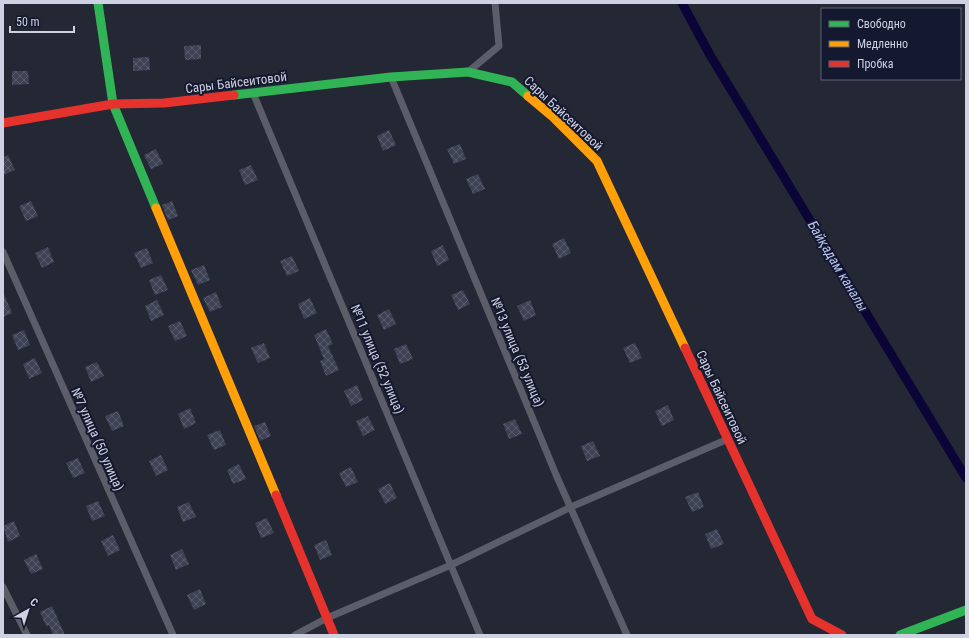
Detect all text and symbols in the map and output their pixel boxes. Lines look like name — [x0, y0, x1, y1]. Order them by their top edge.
scale bar — [10, 8, 74, 34]
legend — [821, 8, 961, 80]
text: 50 m — [16, 15, 40, 29]
text: Свободно — [857, 17, 906, 31]
text: Медленно — [857, 37, 908, 51]
text: Пробка — [857, 57, 894, 71]
street label: Сары Байсеитовой — [185, 69, 288, 96]
street label: Сары Байсеитовой — [521, 73, 606, 154]
water label: Байқадам каналы — [805, 218, 871, 314]
street label: №13 улица (53 улица) — [488, 295, 547, 409]
street label: №11 улица (52 улица) — [348, 302, 407, 416]
street label: Сары Байсеитовой — [693, 348, 750, 447]
street label: №7 улица (50 улица) — [68, 386, 127, 493]
north arrow — [8, 590, 48, 630]
text: С — [27, 596, 41, 610]

